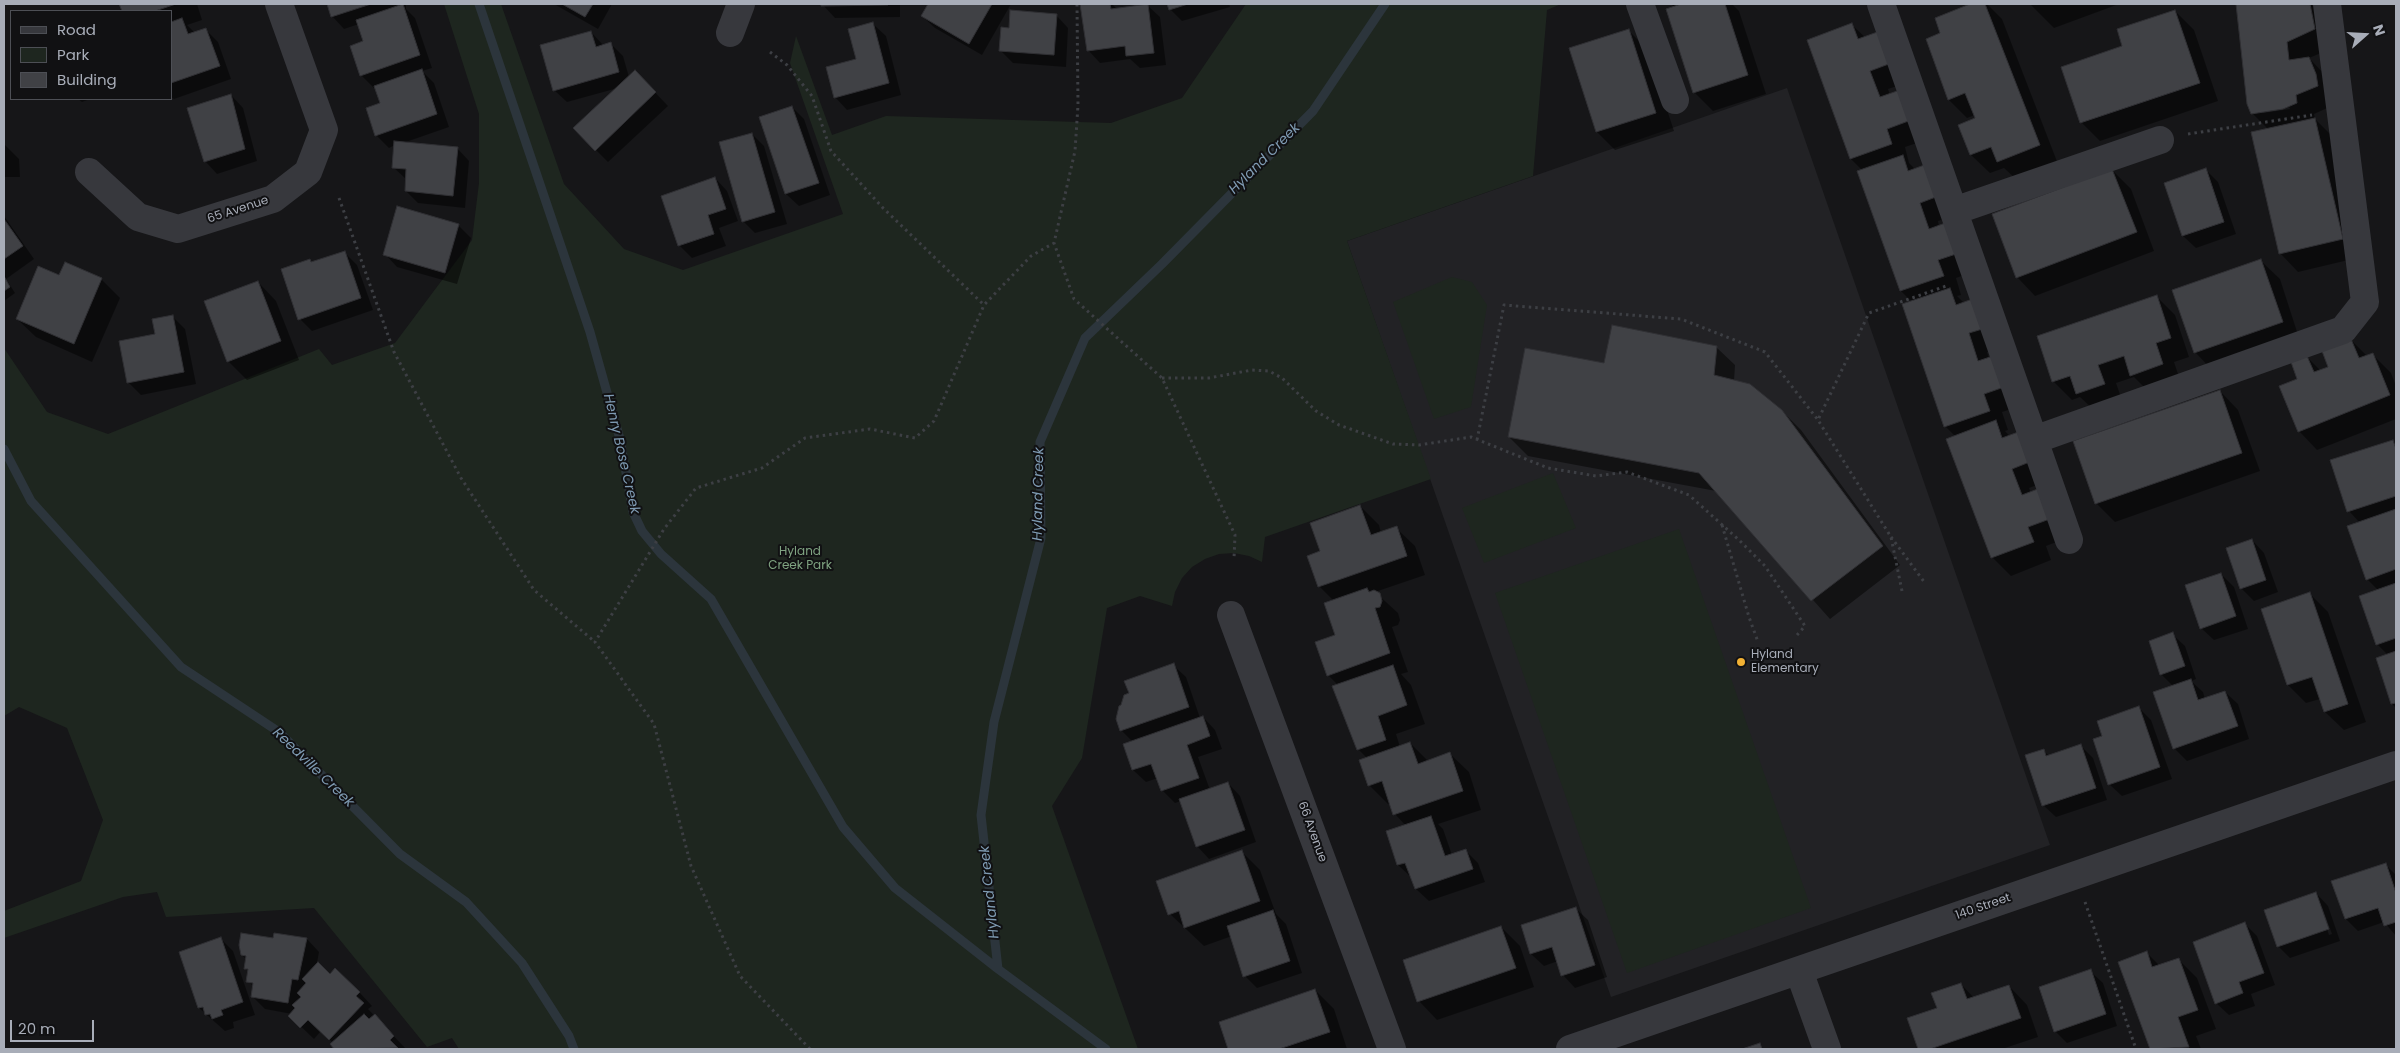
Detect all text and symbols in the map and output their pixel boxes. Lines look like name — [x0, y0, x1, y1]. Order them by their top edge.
legend — [10, 10, 172, 100]
north arrow — [2340, 10, 2390, 60]
text: Road — [57, 19, 96, 40]
text: N — [2368, 22, 2390, 38]
text: Park — [57, 44, 89, 65]
text: Building — [57, 69, 117, 90]
water label: Hyland Creek — [1226, 120, 1304, 198]
street label: 65 Avenue — [206, 193, 270, 227]
water label: Henry Bose Creek — [599, 392, 643, 516]
water label: Hyland Creek — [1030, 447, 1048, 541]
park label: Hyland Creek Park — [768, 545, 832, 573]
place label: Hyland Elementary — [1751, 648, 1819, 676]
marker: Hyland Elementary — [1735, 656, 1747, 668]
water label: Reedville Creek — [269, 725, 357, 811]
street label: 66 Avenue — [1294, 800, 1330, 864]
water label: Hyland Creek — [977, 845, 1003, 939]
street label: 140 Street — [1954, 891, 2012, 923]
scale bar — [12, 1010, 96, 1042]
text: 20 m — [18, 1018, 56, 1039]

